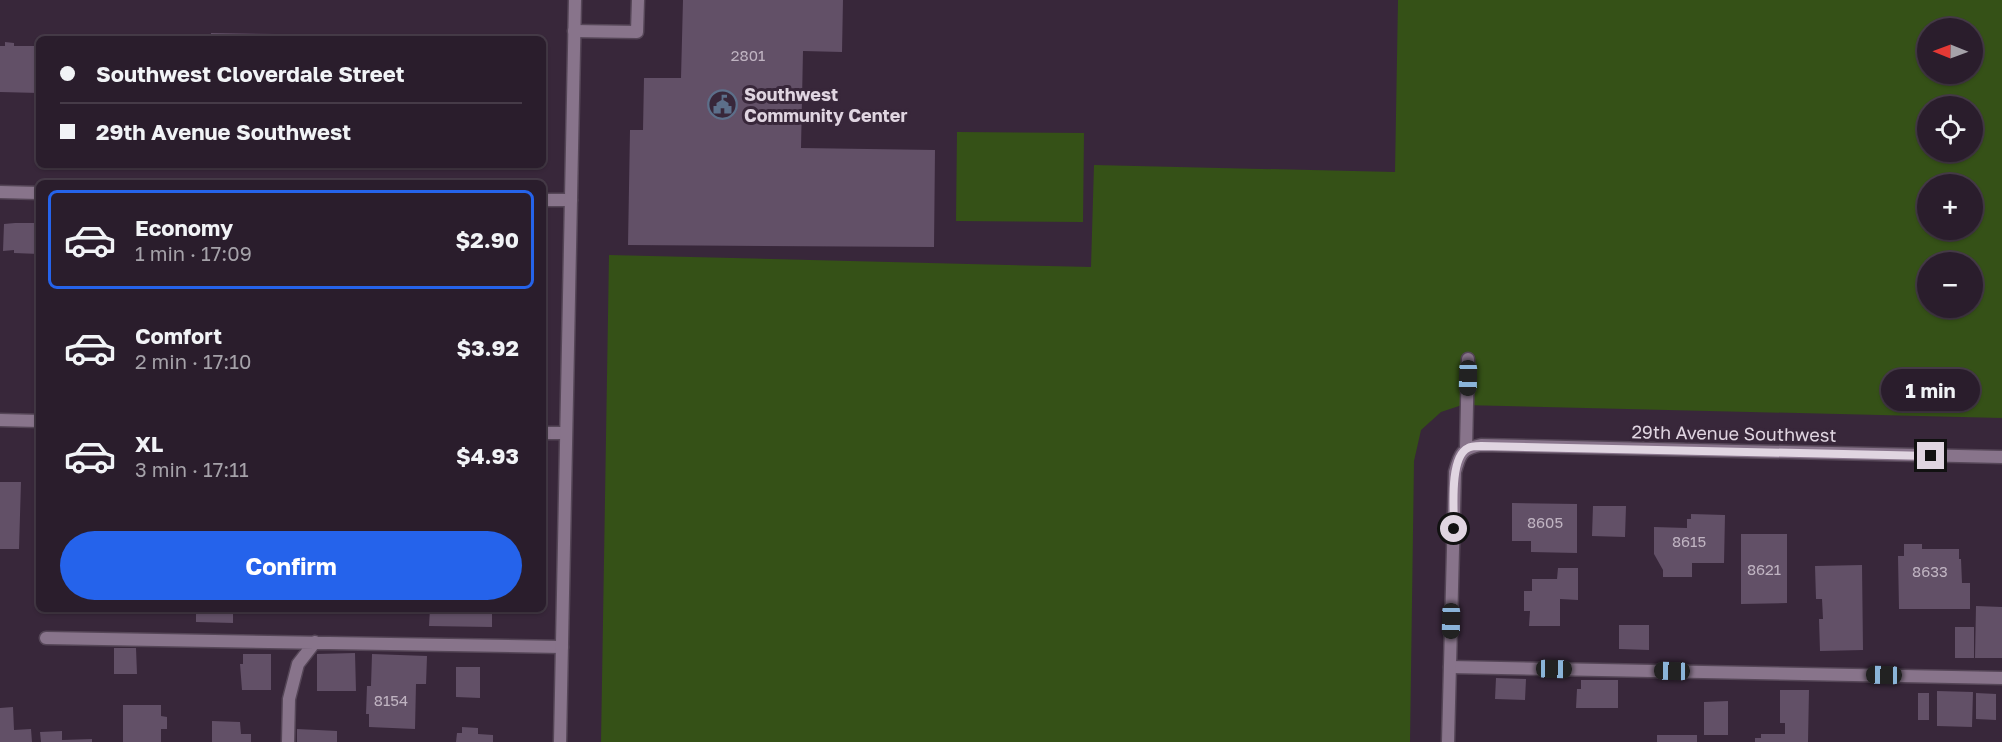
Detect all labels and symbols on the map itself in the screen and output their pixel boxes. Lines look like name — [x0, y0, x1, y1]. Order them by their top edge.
north arrow — [1917, 18, 1983, 84]
house number: 2801 — [731, 46, 765, 64]
place label: Southwest Community Center — [744, 83, 907, 126]
public building icon: Southwest Community Center — [707, 88, 739, 120]
car — [1459, 360, 1477, 396]
callout: 1 min — [1882, 369, 1980, 411]
street label: 29th Avenue Southwest — [1631, 420, 1837, 446]
route end — [1917, 442, 1944, 469]
house number: 8605 — [1527, 513, 1563, 531]
route start — [1440, 515, 1467, 542]
house number: 8615 — [1672, 532, 1706, 550]
house number: 8621 — [1747, 560, 1781, 578]
house number: 8633 — [1912, 562, 1948, 580]
car — [1442, 603, 1460, 639]
car — [1536, 660, 1572, 678]
car — [1654, 662, 1690, 680]
car — [1866, 666, 1902, 684]
house number: 8154 — [374, 691, 408, 709]

